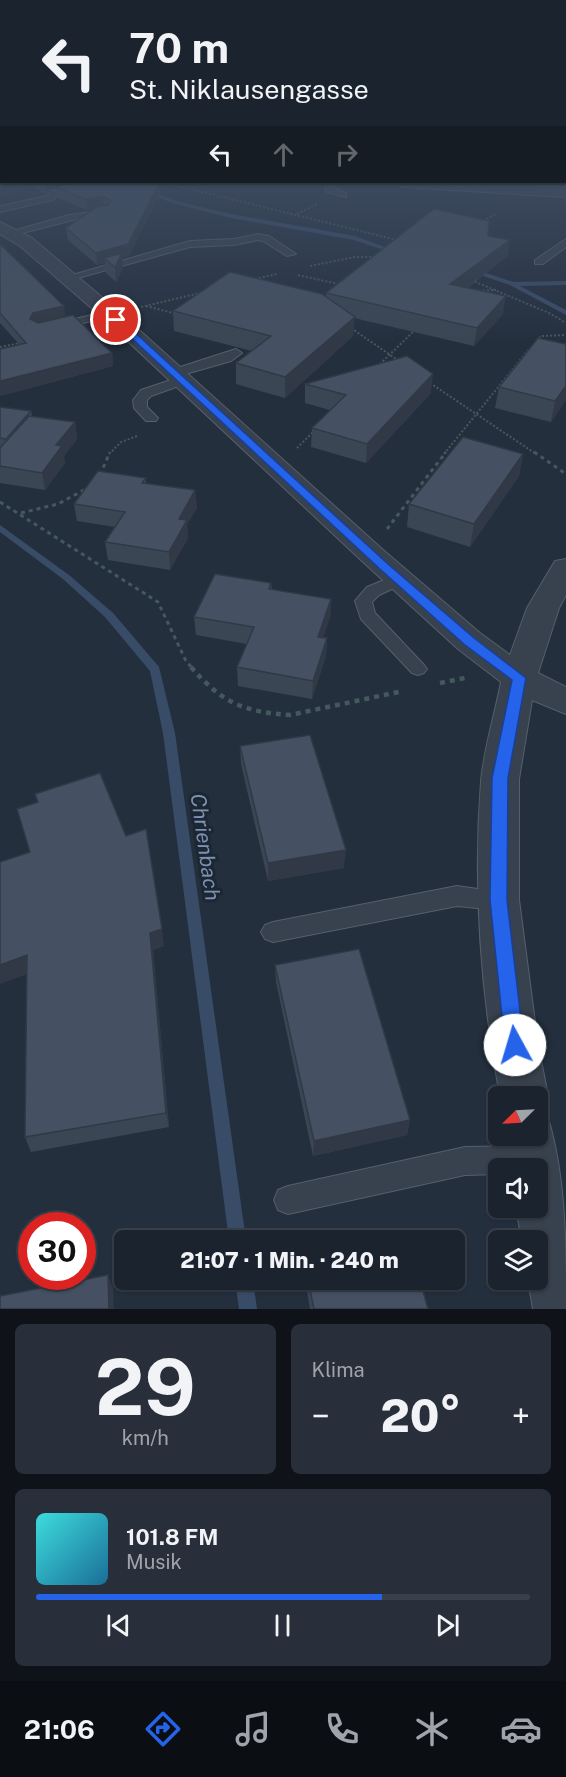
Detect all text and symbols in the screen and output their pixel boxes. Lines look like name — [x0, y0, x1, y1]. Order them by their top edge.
text: 70 m — [129, 23, 229, 72]
icon: left — [30, 24, 108, 102]
text: St. Niklausengasse — [129, 73, 369, 105]
icon: left — [204, 138, 237, 171]
icon: ahead — [267, 138, 300, 171]
icon: right — [330, 138, 363, 171]
pin — [90, 294, 141, 345]
icon: arrive — [99, 303, 132, 336]
water label: Chrienbach — [186, 792, 225, 902]
position arrow — [483, 1013, 547, 1077]
north arrow — [488, 1086, 548, 1146]
map controls — [488, 1086, 548, 1290]
button: sound — [488, 1158, 548, 1218]
speed limit sign: 30 — [18, 1212, 96, 1290]
button: layers — [488, 1230, 548, 1290]
text: 21:07 · 1 Min. · 240 m — [180, 1247, 399, 1273]
text: 29 — [95, 1341, 196, 1433]
text: Klima — [312, 1358, 365, 1382]
text: 20° — [380, 1389, 461, 1442]
text: − — [312, 1397, 330, 1435]
text: + — [512, 1397, 530, 1435]
text: km/h — [122, 1426, 169, 1450]
text: 101.8 FM — [126, 1524, 218, 1550]
text: Musik — [126, 1550, 182, 1574]
icon: previous — [102, 1609, 135, 1642]
icon: pause — [266, 1609, 299, 1642]
icon: next — [431, 1609, 464, 1642]
icon: directions — [142, 1708, 184, 1750]
icon: music — [232, 1708, 274, 1750]
icon: phone — [321, 1708, 363, 1750]
icon: climate — [411, 1708, 453, 1750]
icon: car — [500, 1708, 542, 1750]
text: 21:06 — [24, 1713, 95, 1745]

